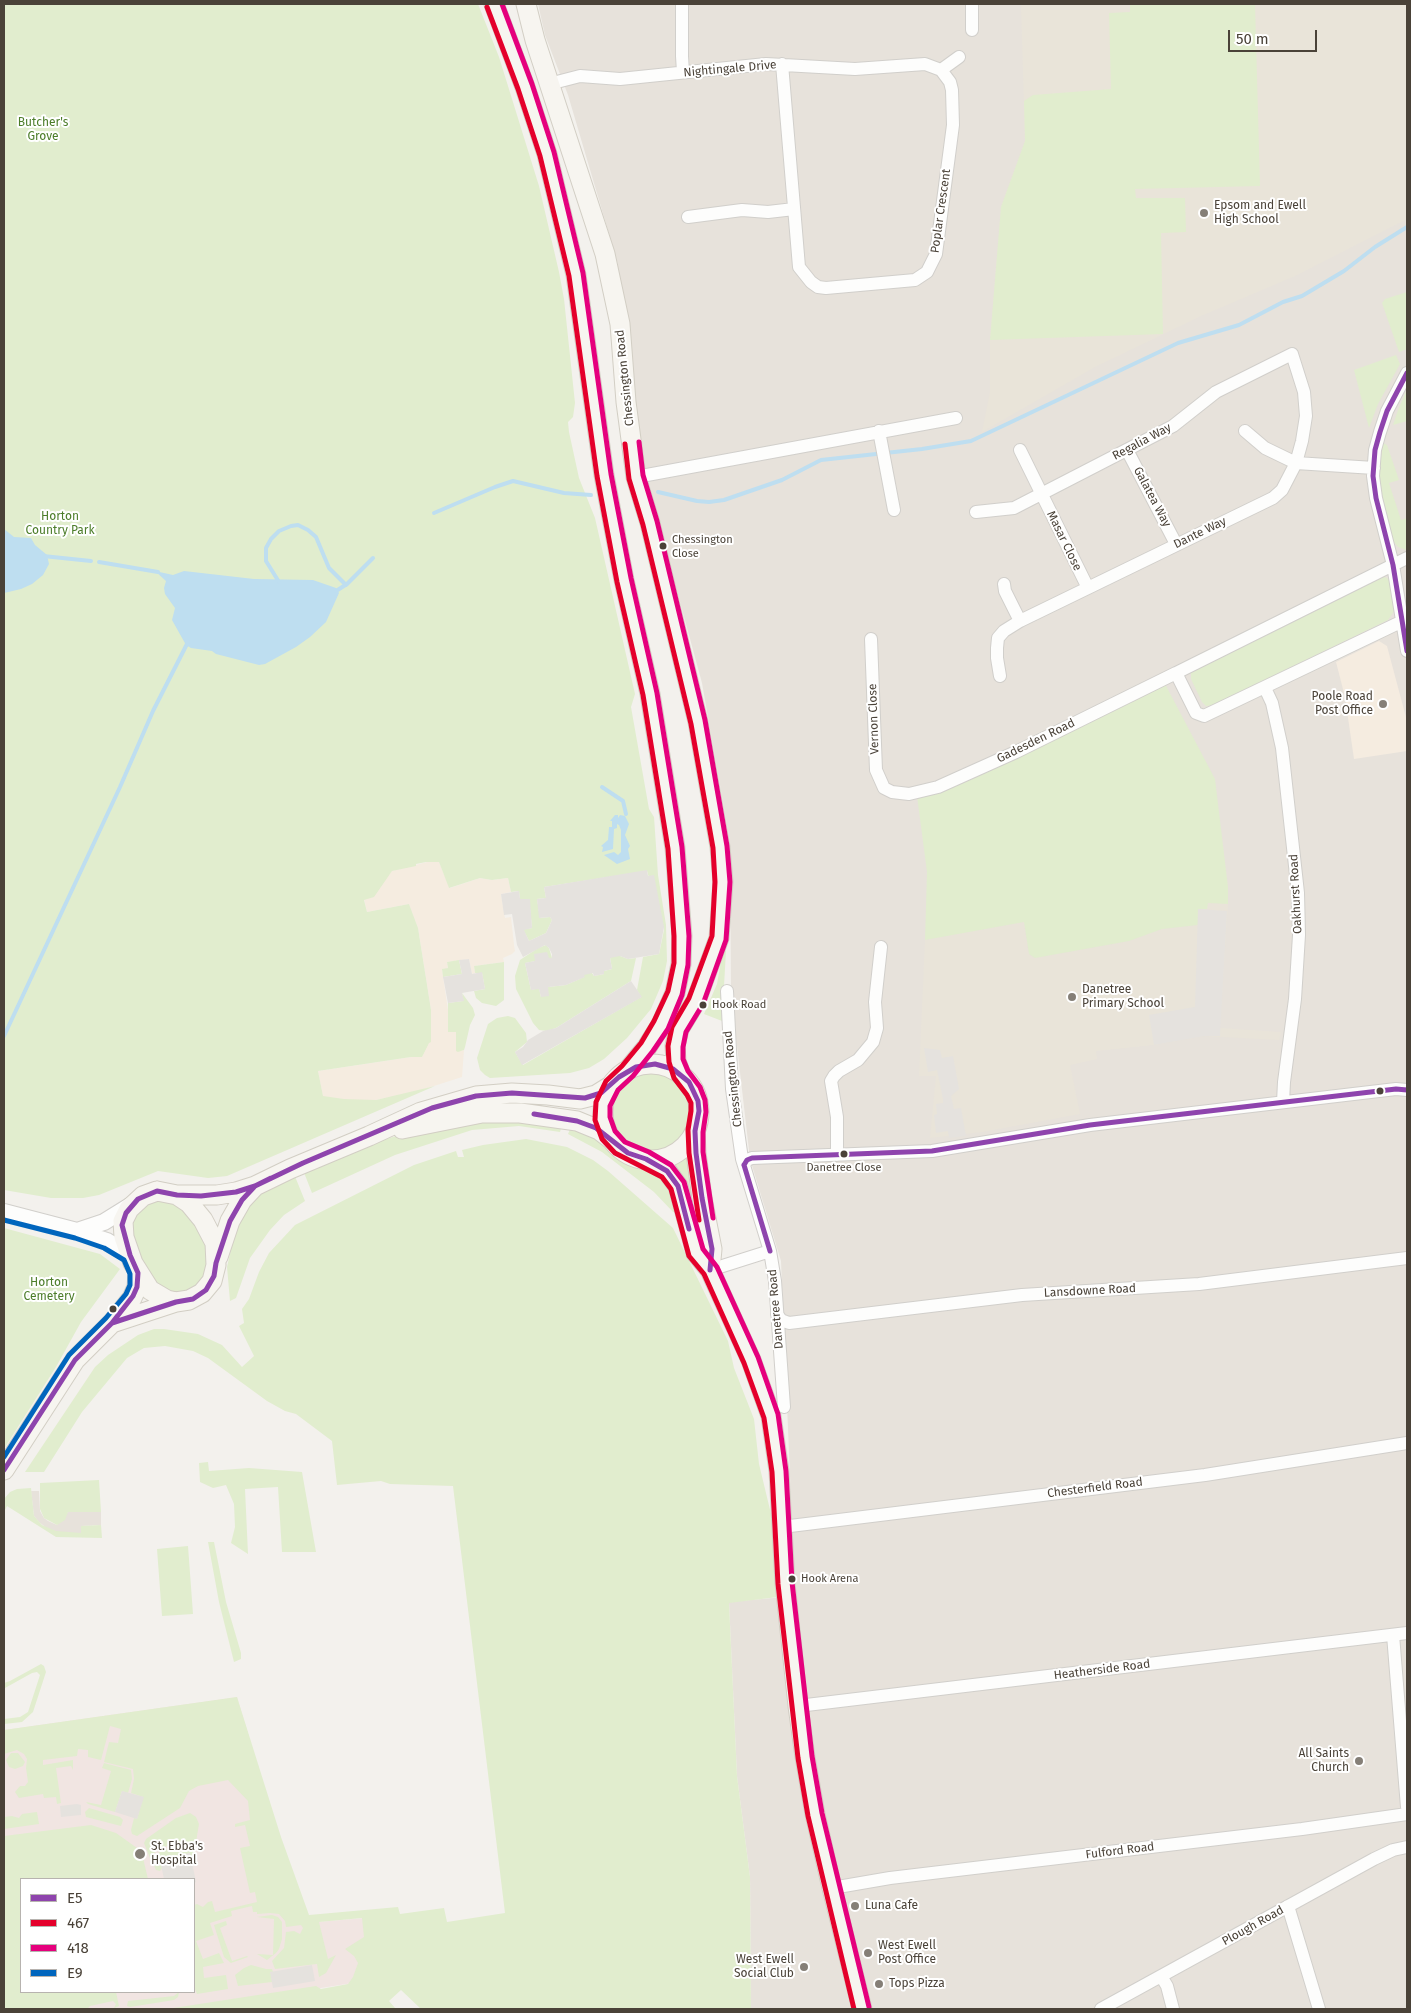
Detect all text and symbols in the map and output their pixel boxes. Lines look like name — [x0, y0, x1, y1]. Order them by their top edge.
scale bar — [1231, 20, 1320, 52]
text: 50 m — [1236, 30, 1269, 48]
street label: Nightingale Drive — [683, 58, 777, 80]
park label: Butcher's Grove — [18, 116, 68, 144]
street label: Poplar Crescent — [928, 168, 954, 254]
place label: Epsom and Ewell High School — [1214, 199, 1306, 227]
marker: Epsom and Ewell High School — [1198, 207, 1210, 219]
street label: Chessington Road — [613, 329, 637, 427]
street label: Regalia Way — [1110, 421, 1174, 463]
street label: Galatea Way — [1130, 464, 1174, 530]
street label: Masar Close — [1043, 509, 1085, 573]
park label: Horton Country Park — [25, 510, 95, 538]
street label: Dante Way — [1171, 514, 1229, 552]
place label: Chessington Close — [672, 533, 733, 559]
marker: Chessington Close — [658, 541, 668, 551]
street label: Vernon Close — [866, 683, 882, 755]
place label: Poole Road Post Office — [1312, 690, 1373, 718]
marker: Poole Road Post Office — [1377, 698, 1389, 710]
street label: Gadesden Road — [995, 716, 1077, 766]
street label: Oakhurst Road — [1287, 854, 1305, 934]
place label: Danetree Primary School — [1082, 983, 1164, 1011]
marker: Danetree Primary School — [1066, 991, 1078, 1003]
place label: Hook Road — [712, 998, 766, 1012]
marker: Hook Road — [698, 1000, 708, 1010]
street label: Chessington Road — [721, 1030, 745, 1128]
unlabelled marker — [1375, 1086, 1385, 1096]
marker: Danetree Close — [839, 1149, 849, 1159]
place label: Danetree Close — [807, 1161, 881, 1175]
street label: Danetree Road — [765, 1268, 787, 1350]
park label: Horton Cemetery — [23, 1276, 75, 1304]
street label: Lansdowne Road — [1044, 1281, 1136, 1301]
unlabelled marker — [108, 1304, 118, 1314]
street label: Chesterfield Road — [1046, 1475, 1144, 1501]
place label: Hook Arena — [801, 1572, 859, 1586]
marker: Hook Arena — [787, 1574, 797, 1584]
street label: Heatherside Road — [1053, 1657, 1151, 1683]
place label: All Saints Church — [1298, 1747, 1349, 1775]
marker: All Saints Church — [1353, 1755, 1365, 1767]
place label: St. Ebba's Hospital — [151, 1840, 203, 1868]
street label: Fulford Road — [1085, 1840, 1155, 1862]
marker: St. Ebba's Hospital — [133, 1847, 147, 1861]
legend — [20, 1878, 195, 1993]
text: E5 — [67, 1889, 83, 1907]
place label: Luna Cafe — [865, 1899, 918, 1913]
marker: Luna Cafe — [849, 1900, 861, 1912]
street label: Plough Road — [1220, 1903, 1286, 1949]
text: 467 — [67, 1914, 89, 1932]
text: 418 — [67, 1939, 89, 1957]
place label: West Ewell Post Office — [878, 1939, 936, 1967]
marker: West Ewell Post Office — [862, 1947, 874, 1959]
place label: West Ewell Social Club — [734, 1953, 794, 1981]
marker: West Ewell Social Club — [798, 1961, 810, 1973]
text: E9 — [67, 1964, 83, 1982]
place label: Tops Pizza — [889, 1977, 945, 1991]
marker: Tops Pizza — [873, 1978, 885, 1990]

